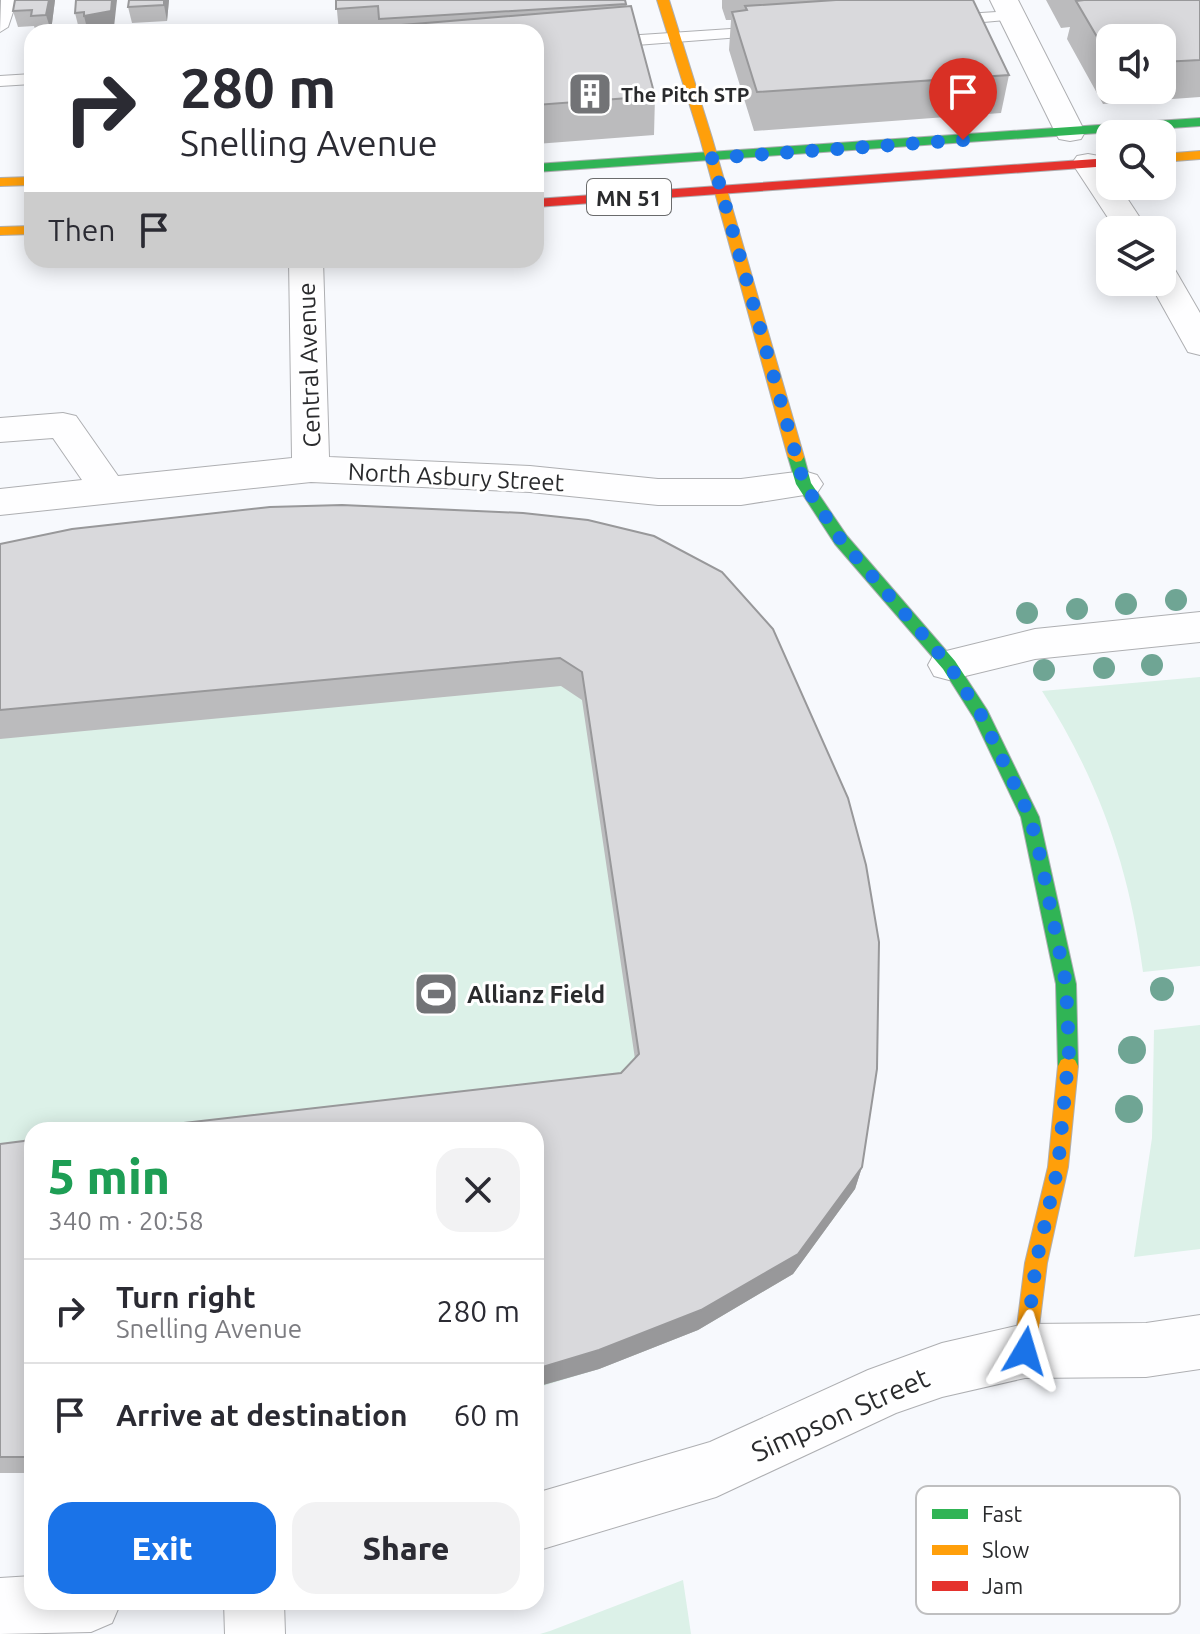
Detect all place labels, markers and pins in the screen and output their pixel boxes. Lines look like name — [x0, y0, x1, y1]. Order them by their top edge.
pin — [929, 58, 997, 140]
building icon: The Pitch STP — [566, 70, 614, 118]
place label: The Pitch STP — [621, 83, 749, 106]
sports icon: Allianz Field — [412, 970, 460, 1018]
place label: Allianz Field — [467, 981, 605, 1008]

